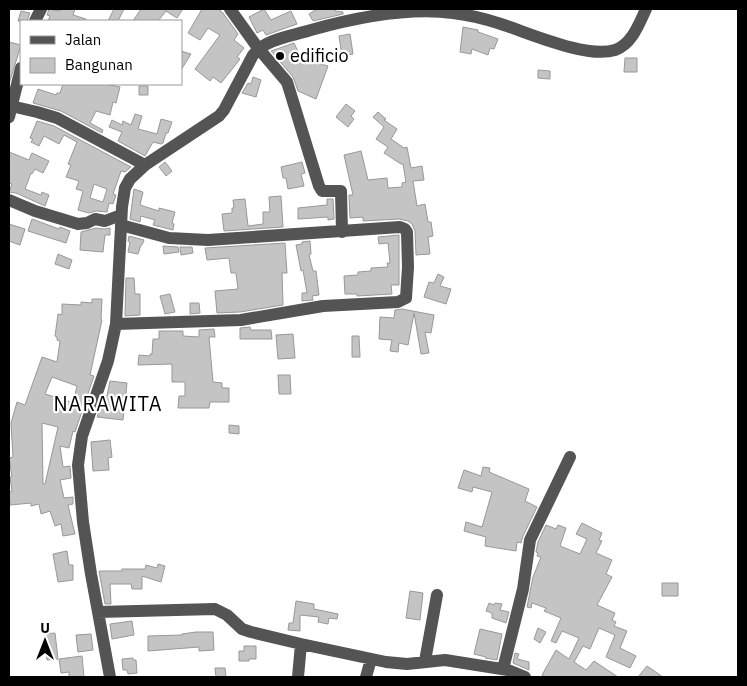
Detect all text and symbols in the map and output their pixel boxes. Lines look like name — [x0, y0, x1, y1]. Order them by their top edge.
legend — [20, 20, 182, 85]
text: Jalan — [65, 30, 101, 49]
place label: edificio — [290, 44, 349, 67]
marker: edificio — [274, 50, 286, 62]
text: Bangunan — [65, 55, 133, 74]
district label: NARAWITA — [53, 390, 163, 417]
north arrow — [20, 616, 70, 666]
text: U — [40, 619, 50, 637]

